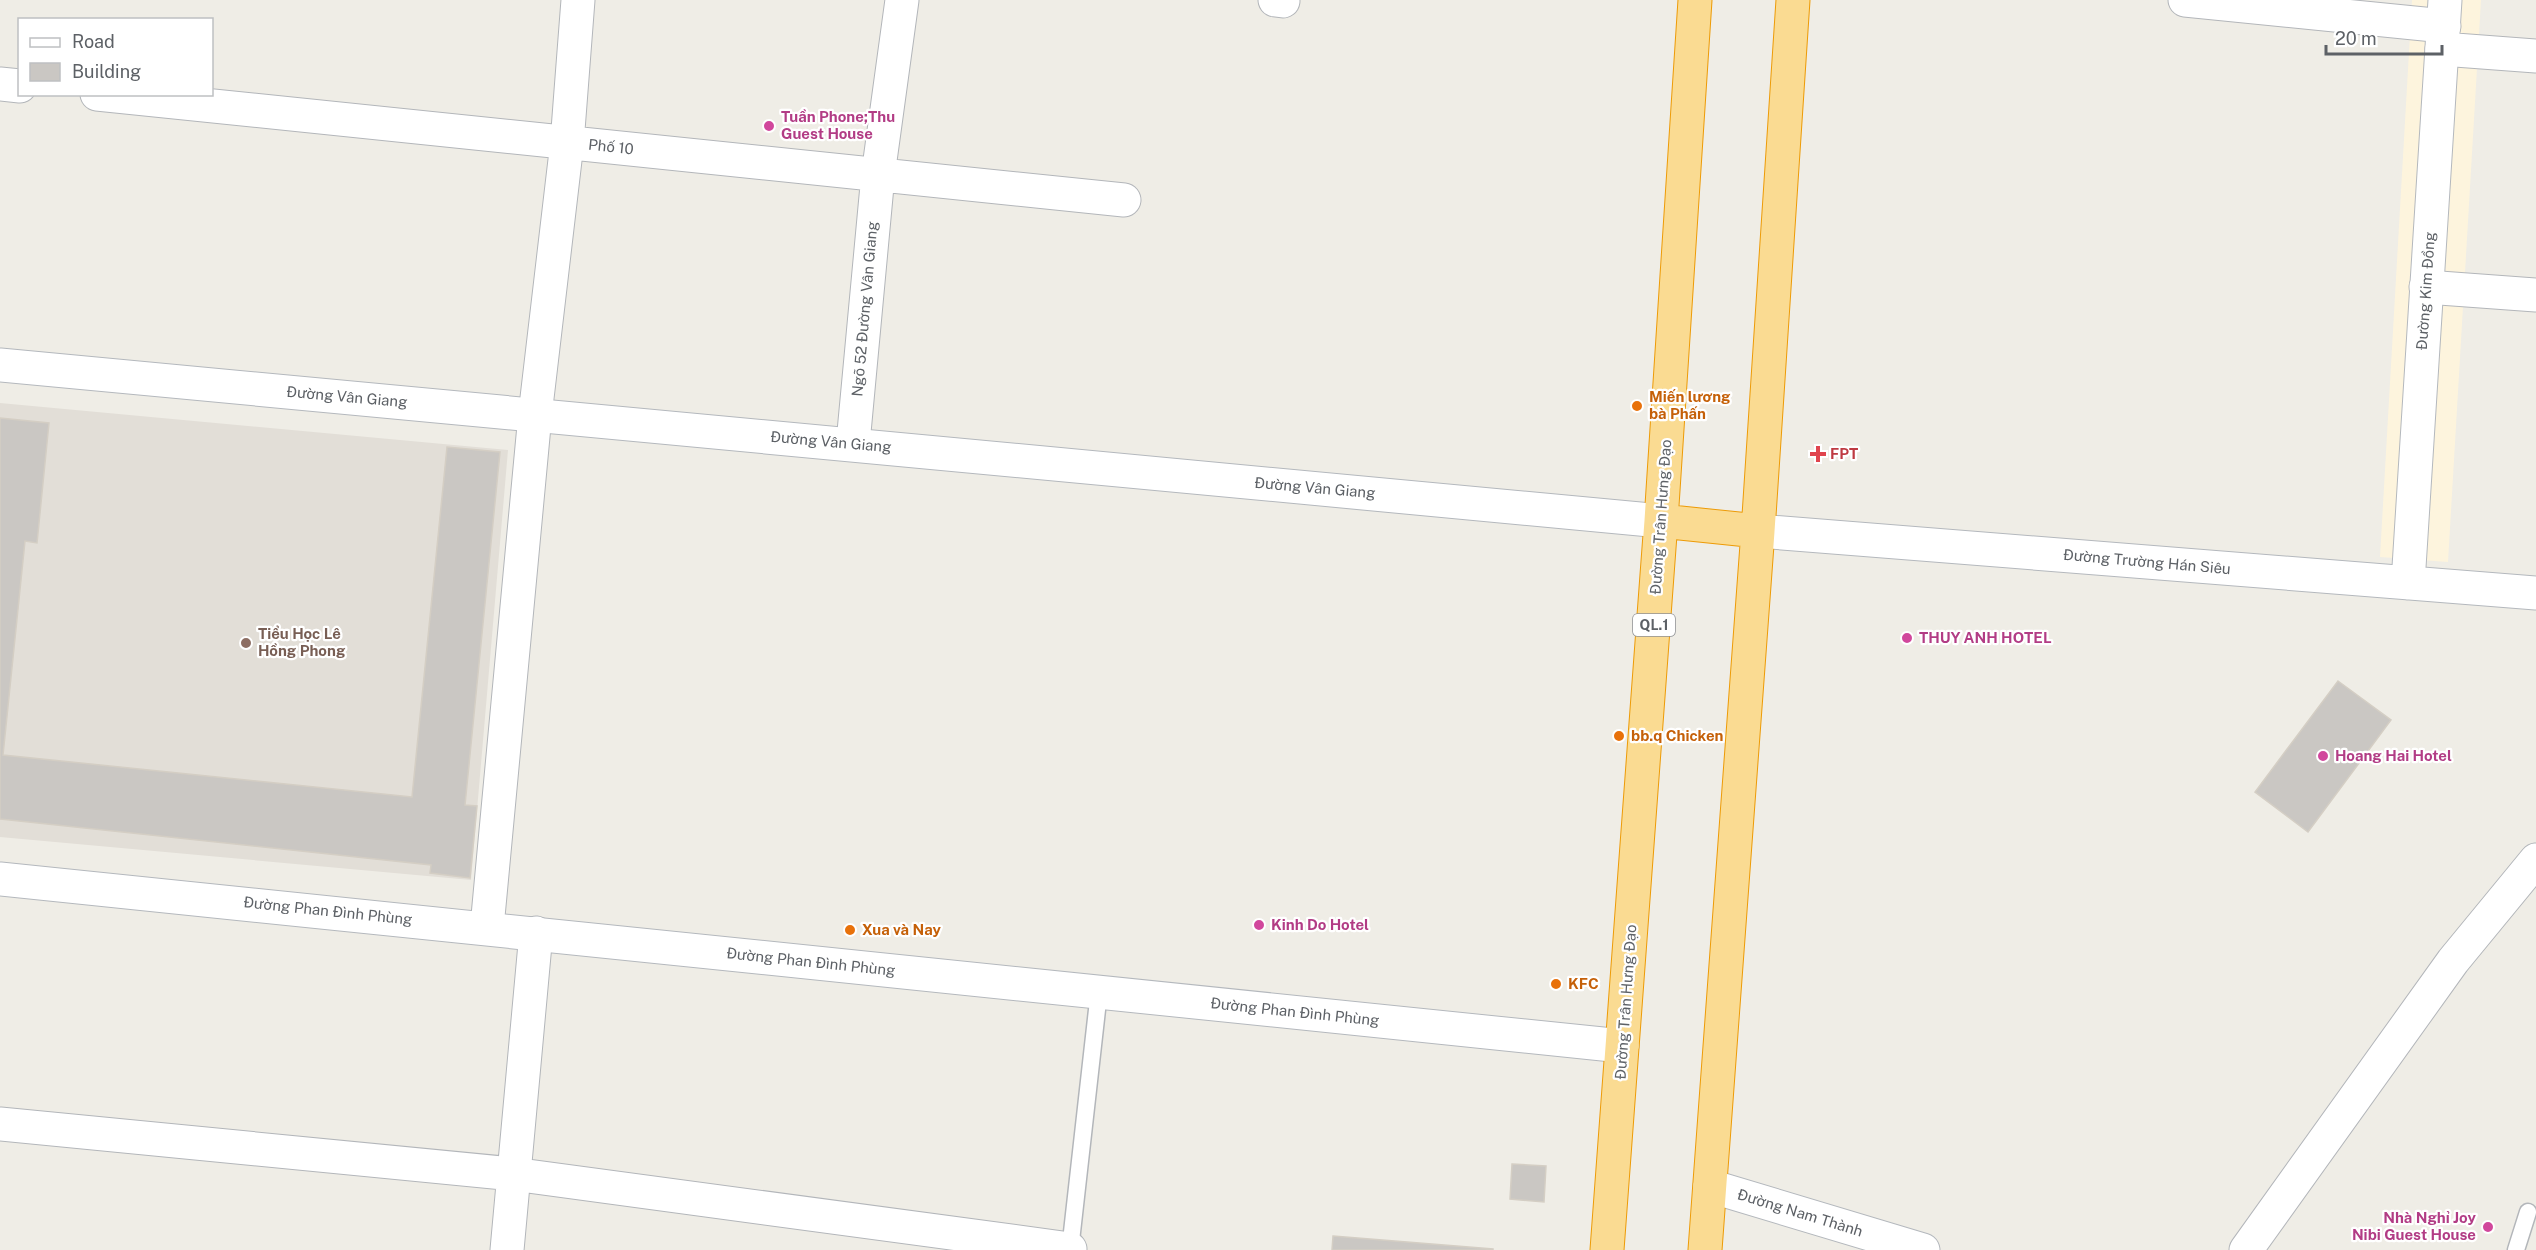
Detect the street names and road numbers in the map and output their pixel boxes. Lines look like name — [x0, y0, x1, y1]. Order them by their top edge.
street label: Phố 10 — [588, 136, 635, 157]
street label: Ngõ 52 Đường Vân Giang — [848, 221, 881, 397]
street label: Đường Kim Đồng — [2413, 231, 2438, 351]
street label: Đường Vân Giang — [286, 383, 408, 410]
street label: Đường Vân Giang — [770, 428, 892, 455]
street label: Đường Trân Hưng Đạo — [1647, 439, 1674, 595]
street label: Đường Vân Giang — [1254, 474, 1376, 501]
street label: Đường Trường Hán Siêu — [2063, 546, 2232, 577]
road number: QL.1 — [1633, 614, 1675, 636]
street label: Đường Phan Đình Phùng — [243, 893, 413, 928]
street label: Đường Trân Hưng Đạo — [1612, 924, 1639, 1080]
street label: Đường Phan Đình Phùng — [726, 944, 896, 979]
street label: Đường Phan Đình Phùng — [1210, 994, 1380, 1029]
street label: Đường Nam Thành — [1735, 1185, 1865, 1240]

